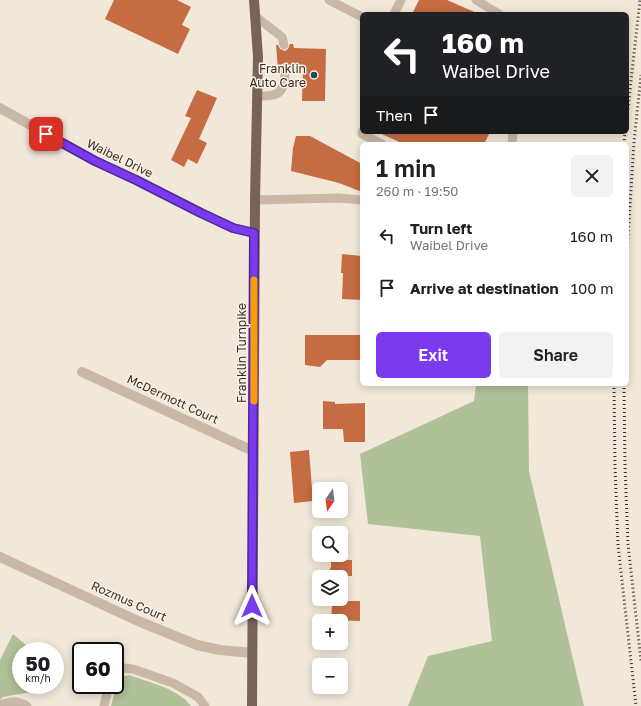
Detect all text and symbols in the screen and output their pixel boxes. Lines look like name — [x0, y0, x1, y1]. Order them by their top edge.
text: 160 m — [442, 26, 524, 59]
icon: left — [376, 28, 428, 80]
text: Waibel Drive — [442, 60, 550, 82]
place label: Franklin Auto Care — [249, 61, 306, 90]
marker: Franklin Auto Care — [309, 70, 319, 80]
icon: arrive — [420, 104, 442, 126]
text: Then — [376, 106, 412, 124]
pin — [29, 117, 63, 151]
icon: arrive — [35, 123, 57, 145]
street label: Waibel Drive — [84, 135, 156, 181]
text: 1 min — [376, 153, 436, 182]
button: close — [571, 155, 613, 197]
text: 260 m · 19:50 — [376, 183, 458, 199]
text: Turn left — [410, 219, 472, 237]
icon: left — [376, 225, 398, 247]
text: 160 m — [570, 227, 613, 245]
text: Waibel Drive — [410, 237, 488, 253]
icon: arrive — [376, 277, 398, 299]
text: Arrive at destination — [410, 279, 559, 297]
text: 100 m — [571, 279, 614, 297]
street label: Franklin Turnpike — [234, 303, 249, 403]
button: Exit — [376, 332, 491, 378]
button: Share — [499, 332, 613, 378]
street label: McDermott Court — [125, 371, 221, 427]
north arrow — [312, 482, 348, 518]
map controls — [312, 482, 348, 694]
button: search — [312, 526, 348, 562]
button: layers — [312, 570, 348, 606]
street label: Rozmus Court — [89, 578, 169, 624]
position arrow — [231, 585, 273, 627]
button: + — [312, 614, 348, 650]
speed limit sign: 60 — [72, 642, 124, 694]
text: 50 — [25, 651, 51, 675]
button: − — [312, 658, 348, 694]
text: km/h — [25, 672, 51, 684]

